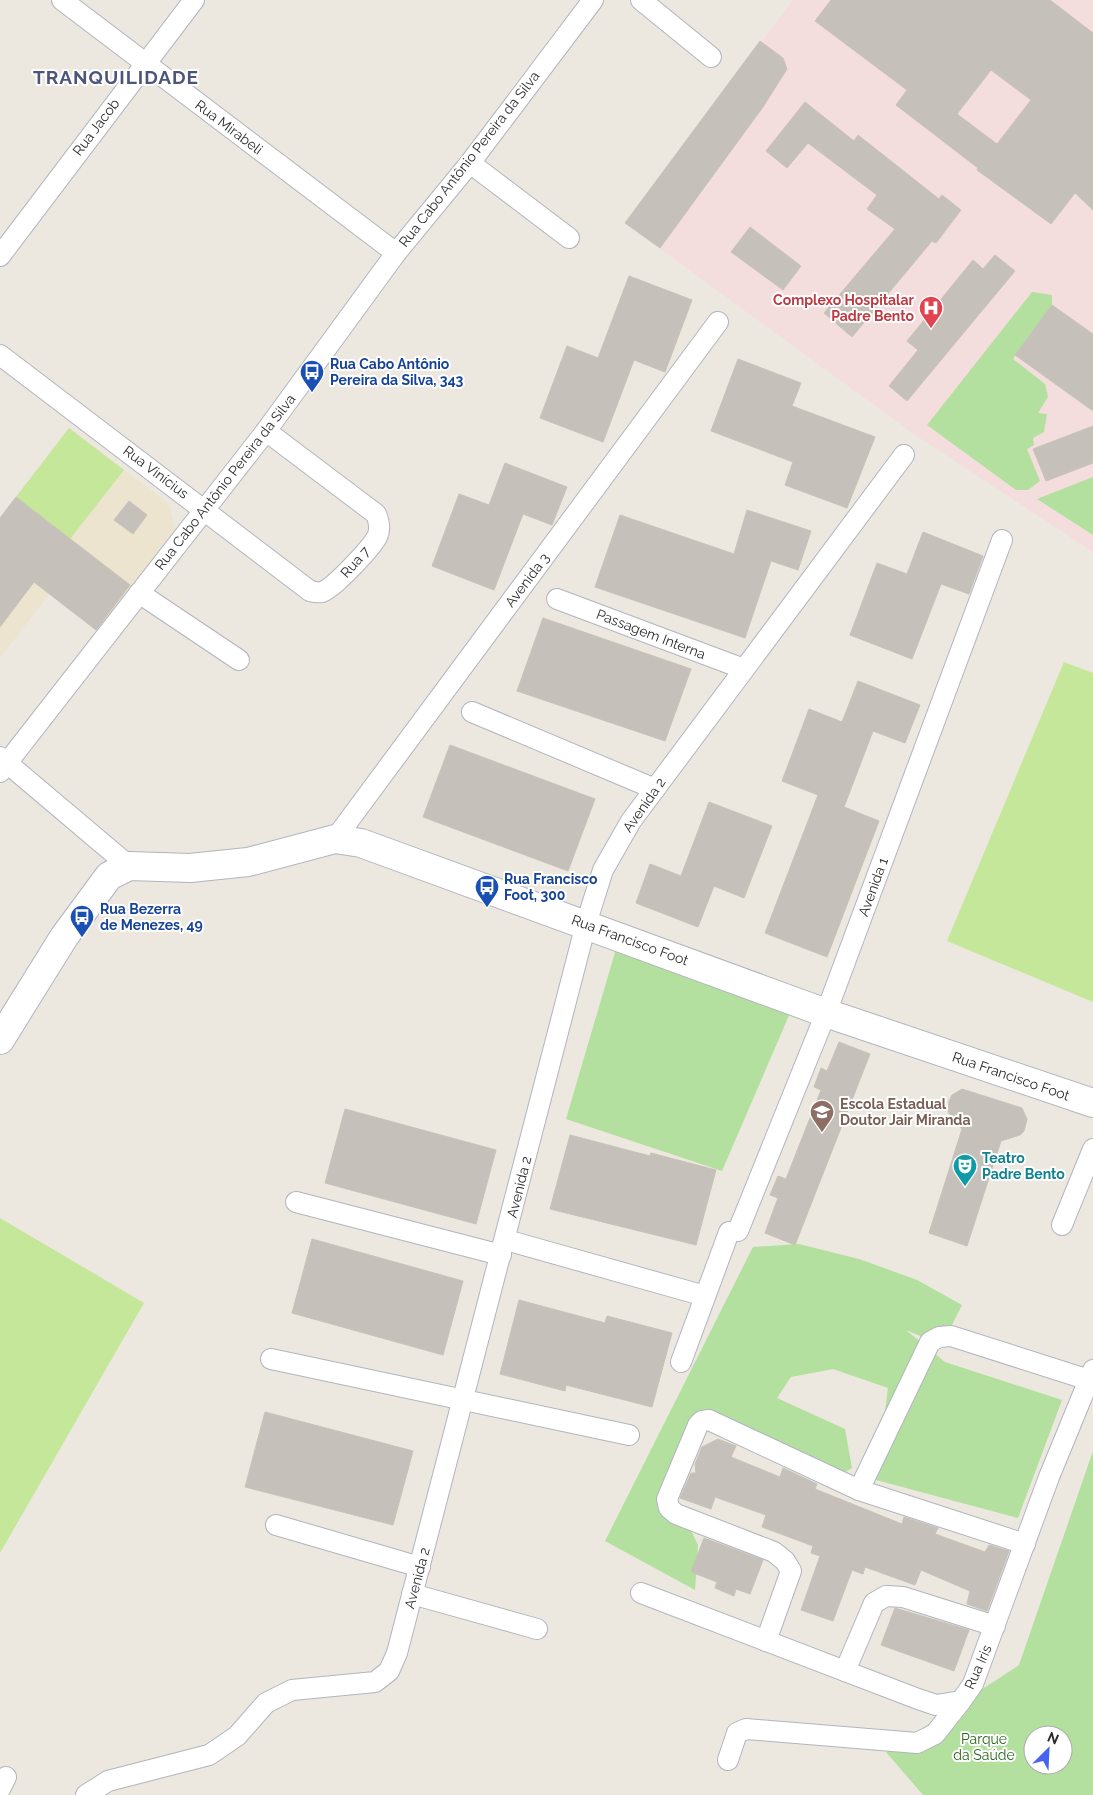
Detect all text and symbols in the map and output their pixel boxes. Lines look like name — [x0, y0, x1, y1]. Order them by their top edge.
district label: TRANQUILIDADE — [33, 66, 199, 88]
street label: Rua Cabo Antônio Pereira da Silva — [396, 68, 542, 250]
street label: Rua Jacob — [69, 95, 123, 159]
street label: Rua Mirabeli — [192, 97, 266, 157]
place label: Complexo Hospitalar Padre Bento — [773, 292, 915, 324]
hospital icon: Complexo Hospitalar Padre Bento — [918, 295, 944, 329]
place label: Rua Cabo Antônio Pereira da Silva, 343 — [330, 356, 464, 388]
bus stop icon: Rua Cabo Antônio Pereira da Silva, 343 — [299, 359, 325, 393]
street label: Rua Cabo Antônio Pereira da Silva — [152, 391, 298, 573]
street label: Rua Vinícius — [120, 442, 192, 502]
street label: Rua 7 — [337, 543, 373, 581]
street label: Avenida 3 — [502, 550, 552, 610]
street label: Passagem Interna — [594, 606, 708, 662]
street label: Avenida 2 — [619, 775, 669, 835]
street label: Avenida 1 — [855, 855, 891, 919]
place label: Rua Francisco Foot, 300 — [504, 871, 598, 903]
bus stop icon: Rua Francisco Foot, 300 — [474, 874, 500, 908]
place label: Rua Bezerra de Menezes, 49 — [100, 901, 203, 933]
bus stop icon: Rua Bezerra de Menezes, 49 — [69, 904, 95, 938]
street label: Rua Francisco Foot — [569, 911, 691, 969]
street label: Rua Francisco Foot — [950, 1048, 1072, 1104]
place label: Escola Estadual Doutor Jair Miranda — [840, 1096, 970, 1128]
school or university icon: Escola Estadual Doutor Jair Miranda — [809, 1099, 835, 1133]
place label: Teatro Padre Bento — [982, 1150, 1065, 1182]
theatre icon: Teatro Padre Bento — [952, 1153, 978, 1187]
street label: Avenida 2 — [504, 1155, 534, 1219]
street label: Avenida 2 — [401, 1546, 433, 1610]
street label: Rua Iris — [961, 1642, 995, 1692]
north arrow — [1023, 1725, 1073, 1775]
text: N — [1045, 1729, 1061, 1748]
park label: Parque da Saúde — [953, 1731, 1015, 1763]

